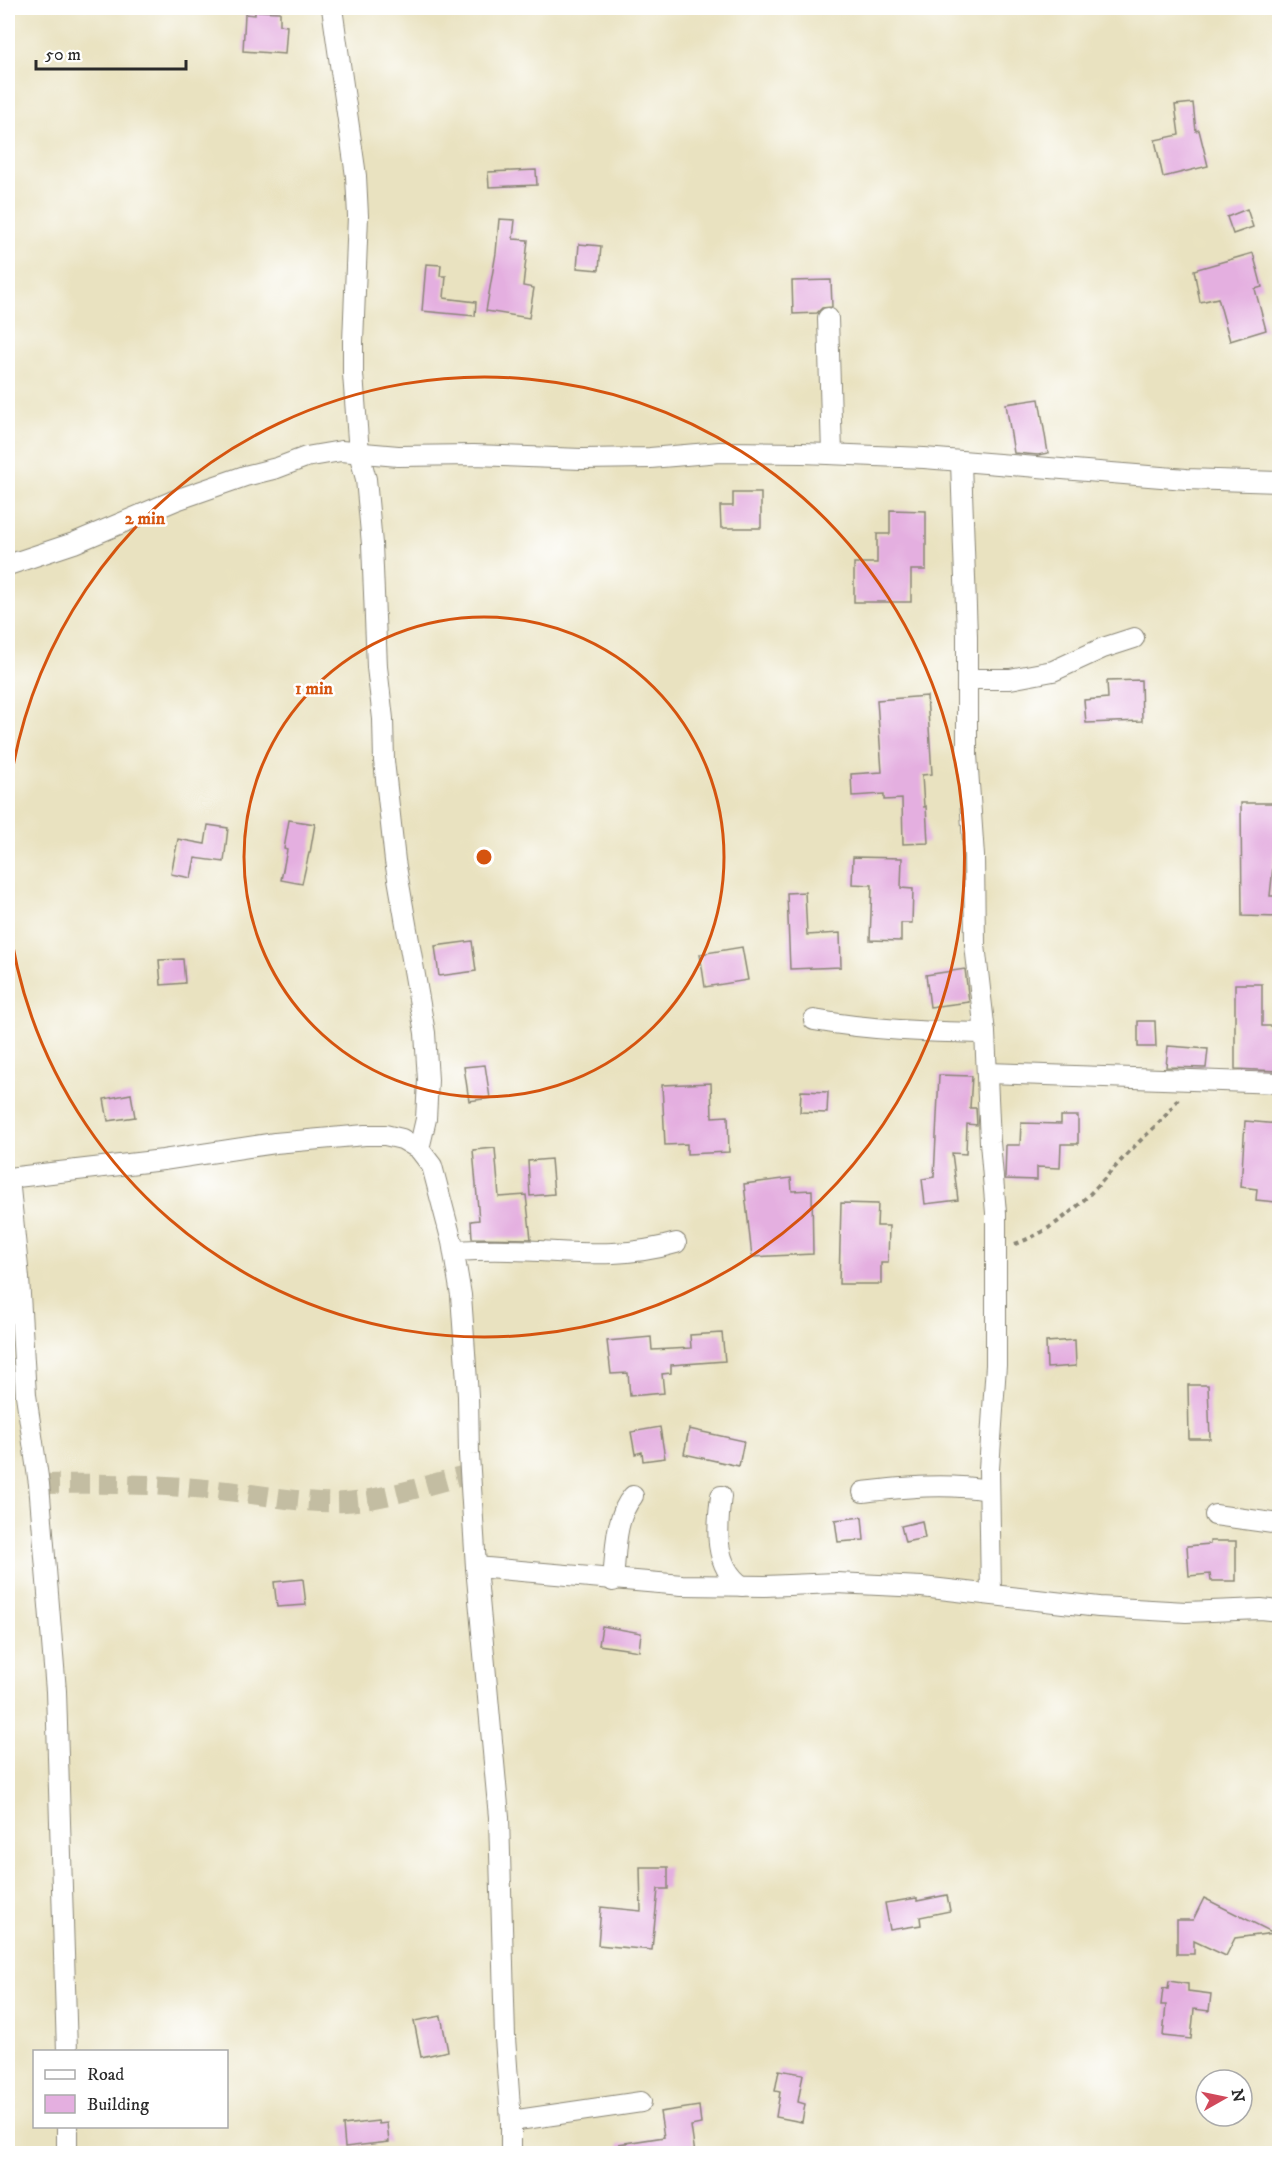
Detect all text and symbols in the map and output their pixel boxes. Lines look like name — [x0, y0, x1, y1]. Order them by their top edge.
scale bar — [36, 33, 186, 71]
text: 50 m — [45, 44, 81, 66]
text: 2 min — [125, 508, 166, 530]
text: 1 min — [295, 678, 334, 700]
centre of rings — [474, 847, 494, 867]
legend — [33, 2050, 228, 2128]
text: Road — [87, 2064, 124, 2086]
north arrow — [1194, 2068, 1254, 2128]
text: N — [1227, 2088, 1249, 2104]
text: Building — [87, 2094, 149, 2116]

